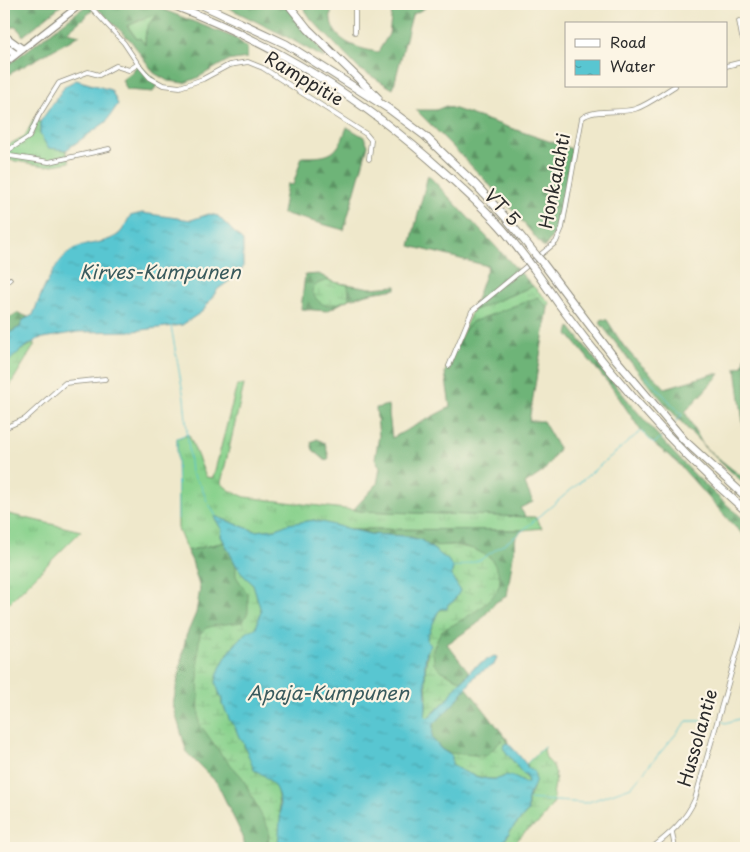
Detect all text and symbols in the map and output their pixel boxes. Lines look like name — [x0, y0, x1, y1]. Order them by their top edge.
legend — [565, 22, 728, 88]
text: Road — [610, 30, 646, 53]
street label: Ramppitie — [260, 44, 349, 112]
text: Water — [610, 54, 655, 77]
street label: Honkalahti — [531, 130, 576, 231]
street label: VT 5 — [479, 182, 527, 232]
water label: Kirves-Kumpunen — [79, 257, 242, 285]
water label: Apaja-Kumpunen — [247, 678, 410, 706]
street label: Hussolantie — [670, 685, 723, 790]

